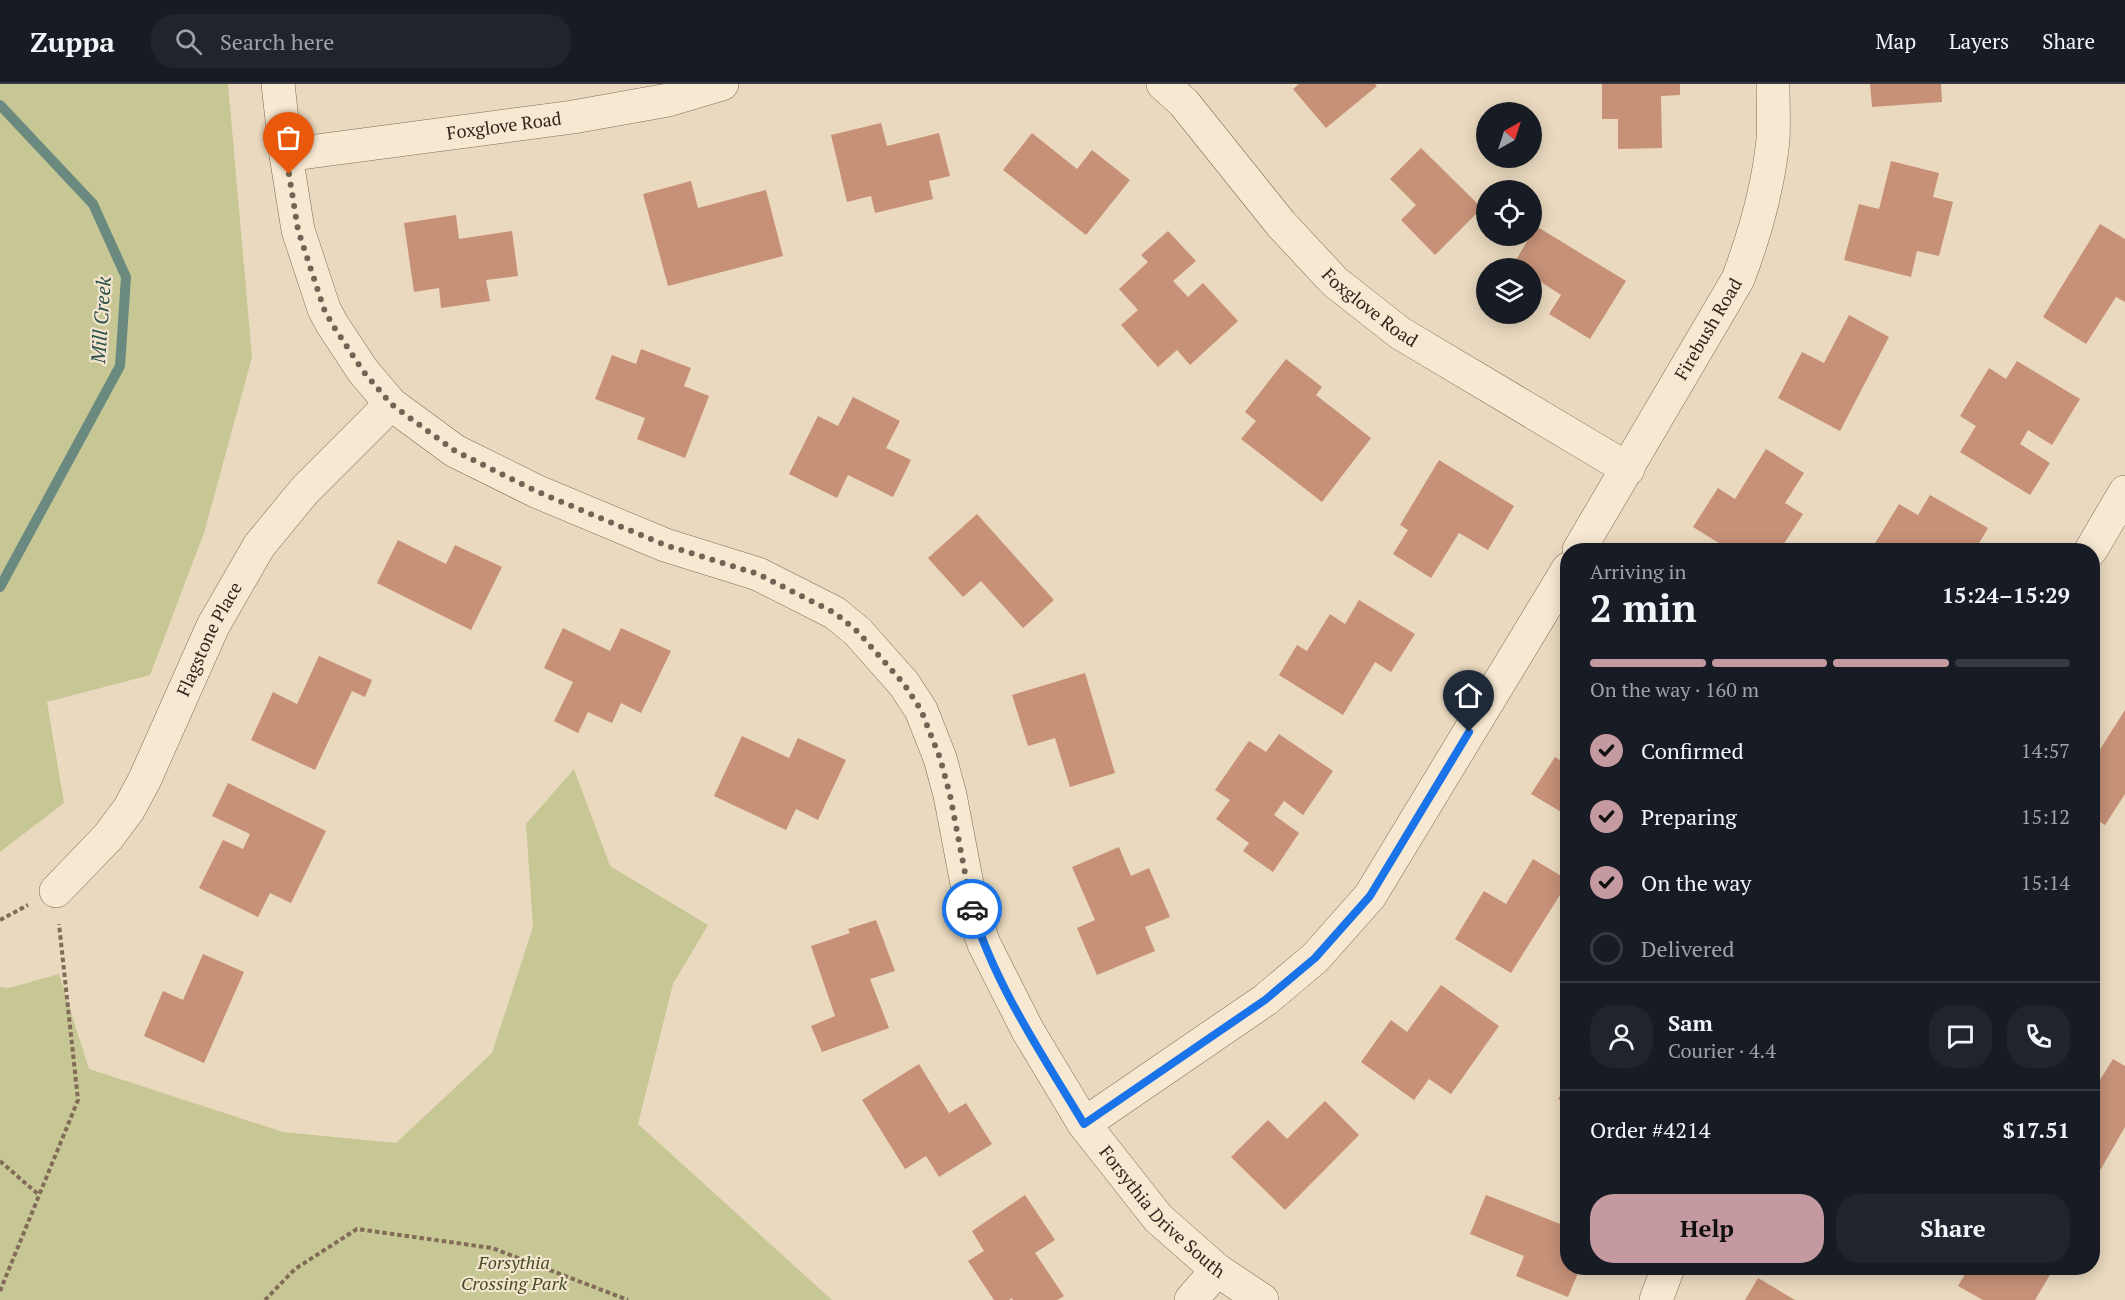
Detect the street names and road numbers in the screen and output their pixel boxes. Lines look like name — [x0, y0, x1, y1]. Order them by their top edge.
street label: Foxglove Road — [445, 106, 563, 145]
street label: Foxglove Road — [1317, 263, 1423, 352]
street label: Firebush Road — [1668, 273, 1747, 384]
street label: Flagstone Place — [170, 577, 247, 700]
street label: Forsythia Drive South — [1094, 1140, 1230, 1283]

